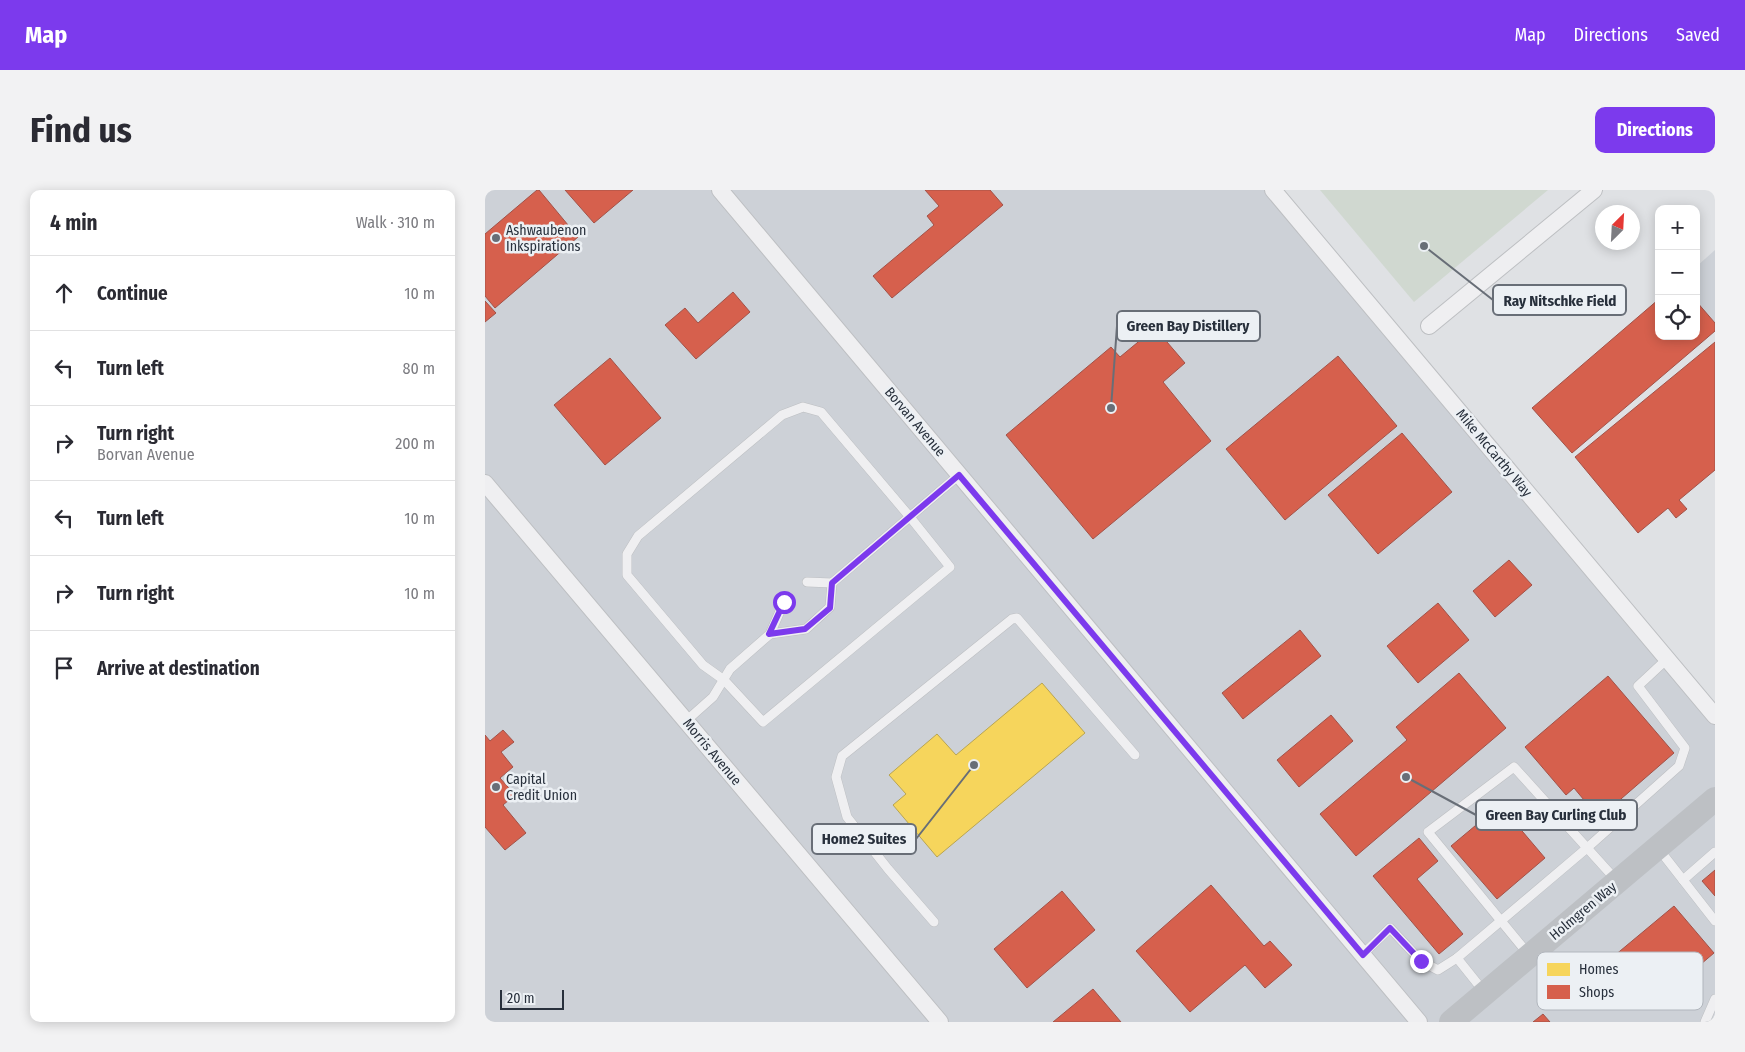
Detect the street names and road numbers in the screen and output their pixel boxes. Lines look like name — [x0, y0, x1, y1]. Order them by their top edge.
street label: Borvan Avenue — [881, 384, 949, 460]
street label: Mike McCarthy Way — [1452, 406, 1536, 501]
street label: Morris Avenue — [679, 715, 745, 789]
street label: Holmgren Way — [1546, 878, 1620, 944]

